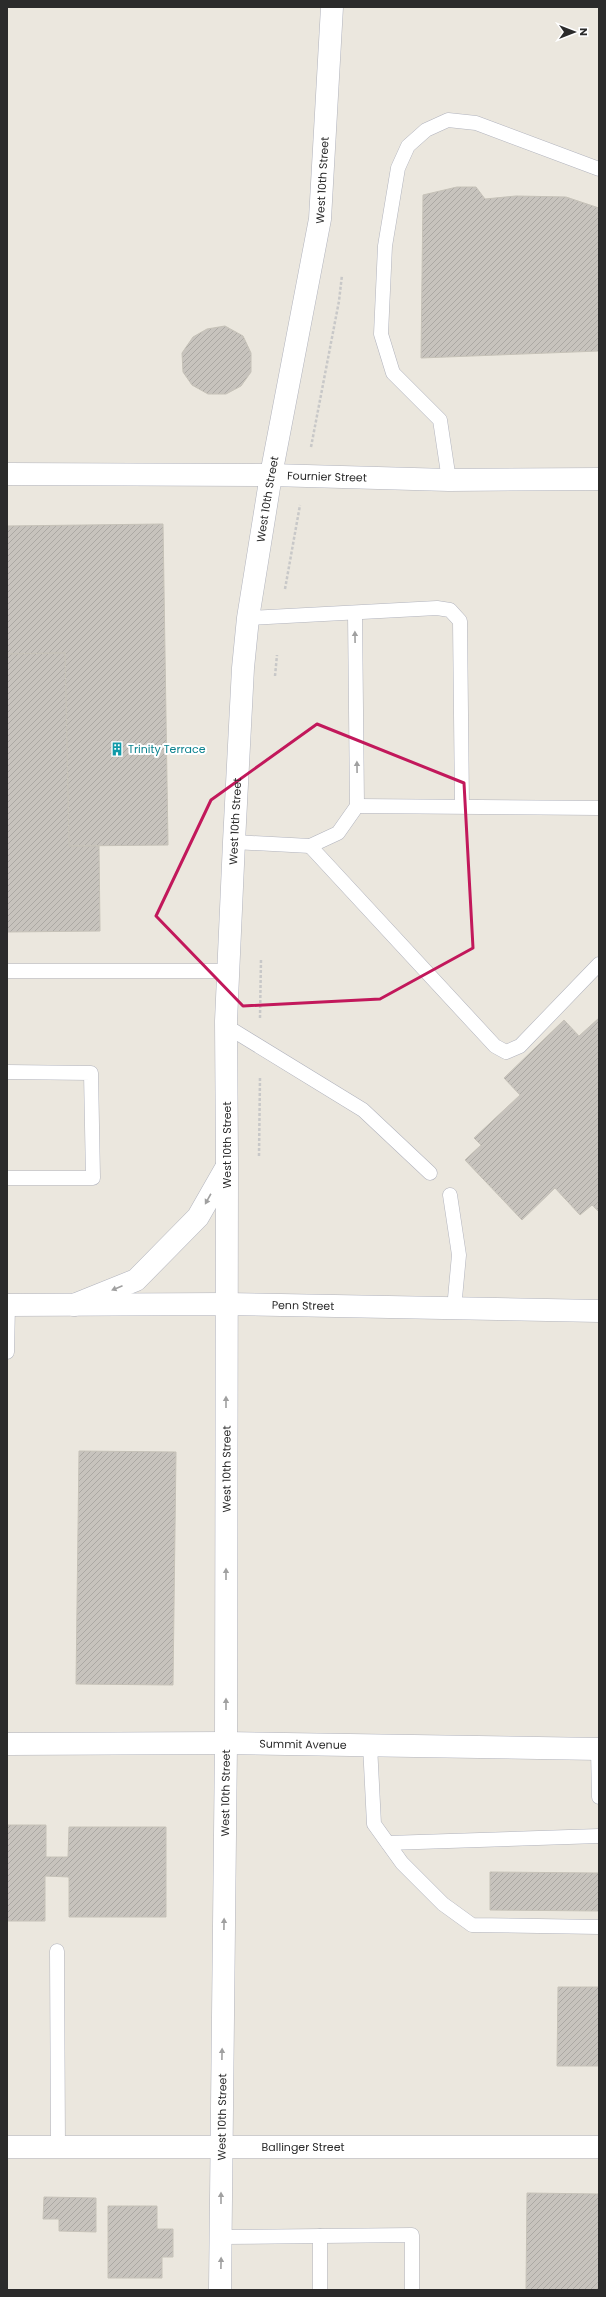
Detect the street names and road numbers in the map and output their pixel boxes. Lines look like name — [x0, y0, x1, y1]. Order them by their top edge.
street label: West 10th Street — [312, 136, 333, 224]
street label: West 10th Street — [252, 455, 282, 543]
street label: Fournier Street — [287, 467, 367, 486]
street label: West 10th Street — [225, 777, 245, 865]
street label: West 10th Street — [219, 1102, 235, 1188]
street label: Penn Street — [272, 1297, 334, 1314]
street label: West 10th Street — [218, 1426, 235, 1513]
street label: Summit Avenue — [259, 1736, 347, 1753]
street label: West 10th Street — [217, 1749, 234, 1837]
street label: West 10th Street — [213, 2073, 230, 2161]
street label: Ballinger Street — [262, 2139, 344, 2155]

